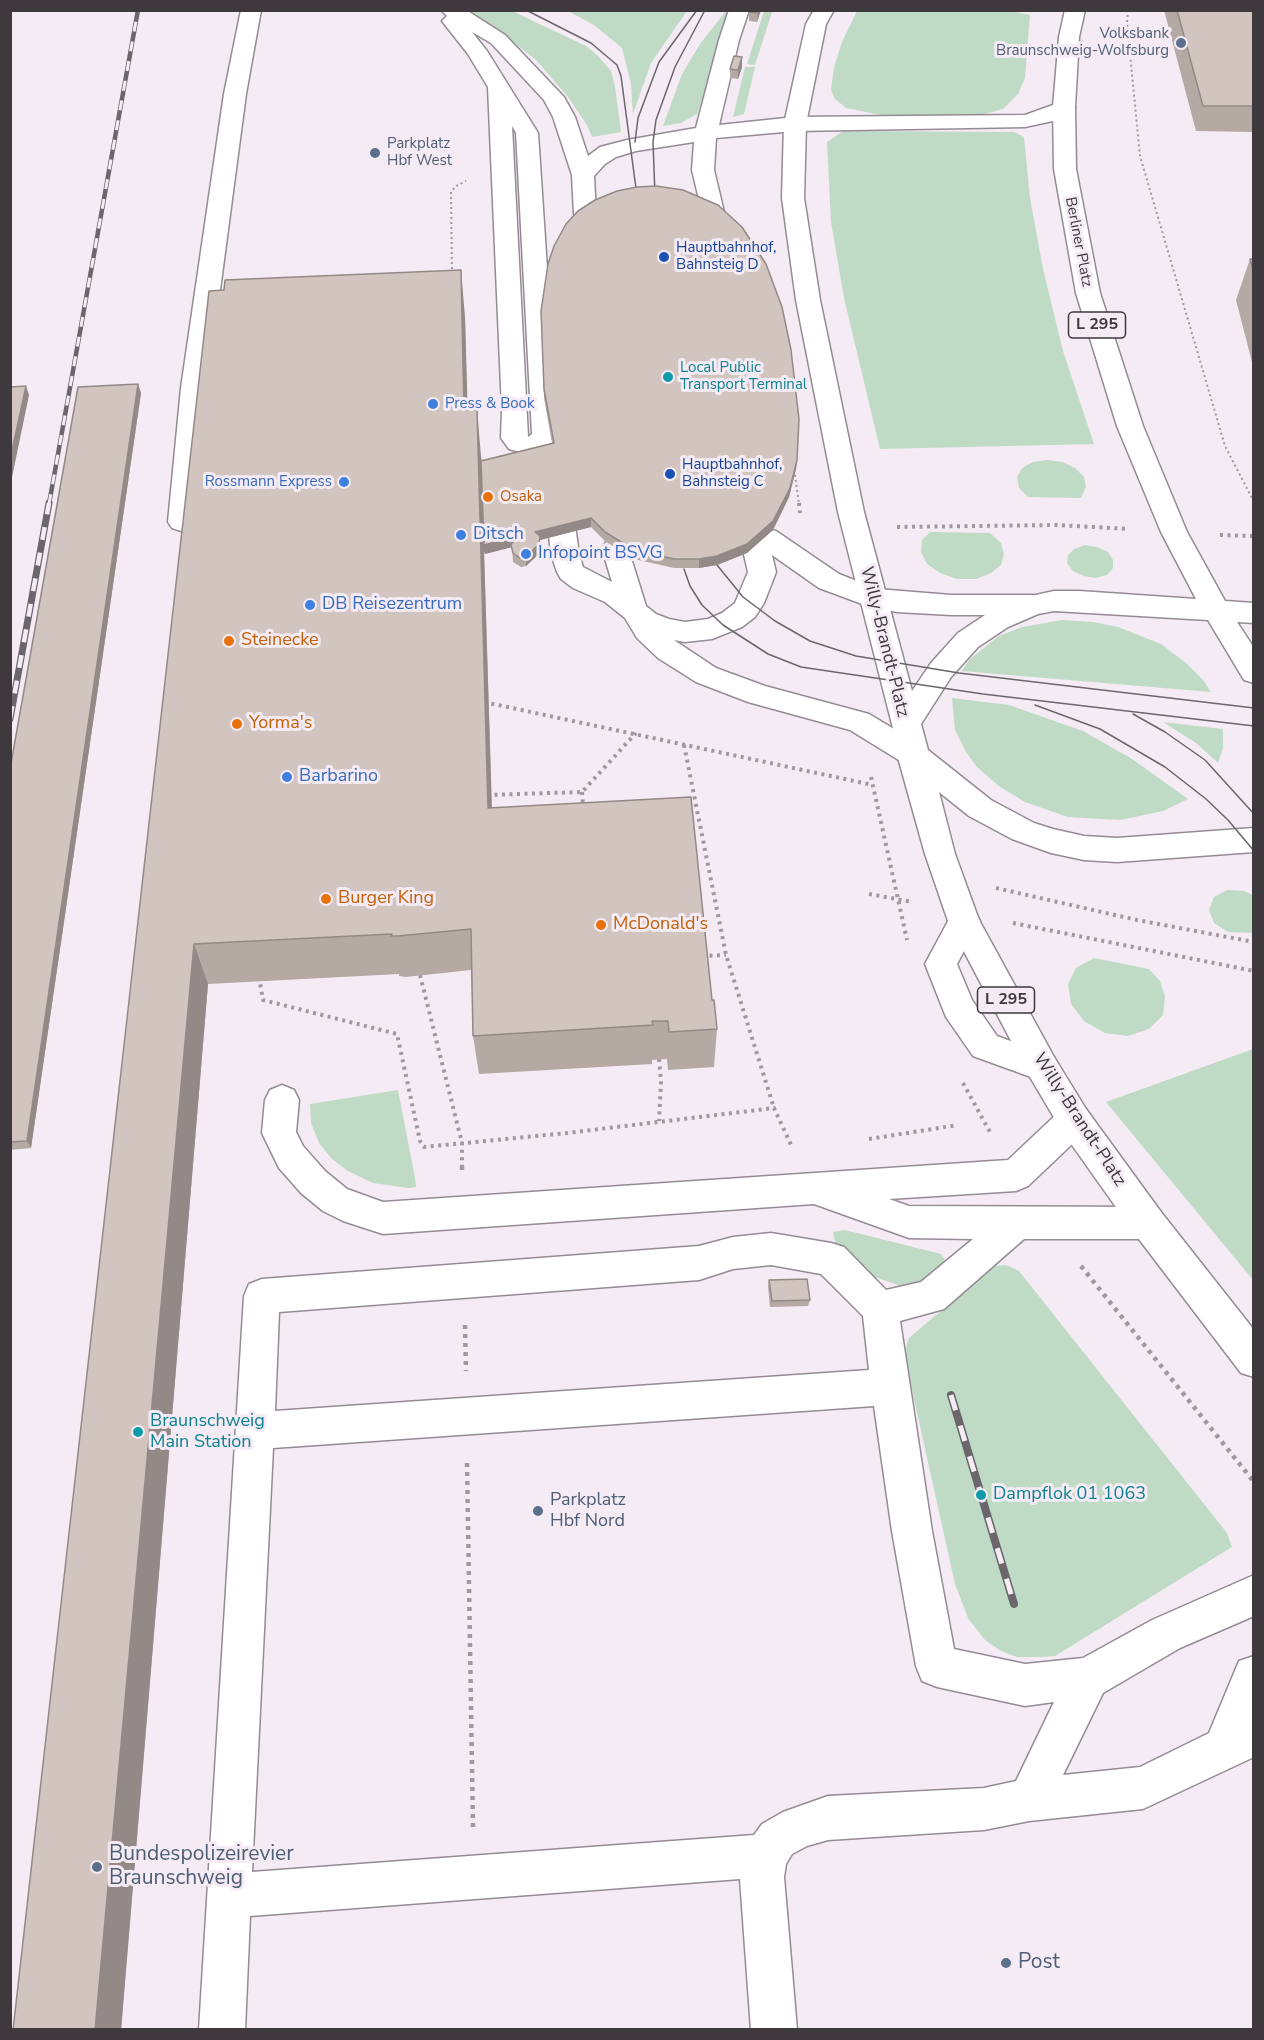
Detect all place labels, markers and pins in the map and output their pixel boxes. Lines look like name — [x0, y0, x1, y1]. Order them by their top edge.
place label: Volksbank Braunschweig-Wolfsburg — [996, 25, 1169, 60]
marker: Volksbank Braunschweig-Wolfsburg — [1174, 36, 1188, 50]
place label: Parkplatz Hbf West — [387, 135, 452, 170]
marker: Parkplatz Hbf West — [368, 146, 382, 160]
place label: Hauptbahnhof, Bahnsteig D — [676, 239, 776, 274]
marker: Hauptbahnhof, Bahnsteig D — [657, 250, 671, 264]
place label: Local Public Transport Terminal — [680, 359, 807, 394]
marker: Local Public Transport Terminal — [661, 370, 675, 384]
place label: Press & Book — [445, 395, 534, 413]
marker: Press & Book — [426, 397, 440, 411]
place label: Hauptbahnhof, Bahnsteig C — [682, 456, 782, 491]
marker: Hauptbahnhof, Bahnsteig C — [663, 467, 677, 481]
place label: Rossmann Express — [205, 473, 332, 491]
marker: Rossmann Express — [337, 475, 351, 489]
place label: Osaka — [500, 488, 542, 506]
marker: Osaka — [481, 490, 495, 504]
place label: Ditsch — [473, 524, 524, 546]
marker: Ditsch — [454, 528, 468, 542]
place label: Infopoint BSVG — [538, 543, 663, 565]
marker: Infopoint BSVG — [519, 547, 533, 561]
place label: DB Reisezentrum — [322, 594, 462, 616]
marker: DB Reisezentrum — [303, 598, 317, 612]
place label: Steinecke — [241, 630, 318, 652]
marker: Steinecke — [222, 634, 236, 648]
place label: Yorma's — [249, 713, 312, 735]
marker: Yorma's — [230, 717, 244, 731]
place label: Barbarino — [299, 766, 378, 788]
marker: Barbarino — [280, 770, 294, 784]
place label: Burger King — [338, 888, 434, 910]
marker: Burger King — [319, 892, 333, 906]
place label: McDonald's — [613, 914, 708, 936]
marker: McDonald's — [594, 918, 608, 932]
place label: Braunschweig Main Station — [150, 1411, 265, 1454]
marker: Braunschweig Main Station — [131, 1425, 145, 1439]
place label: Dampflok 01 1063 — [993, 1484, 1146, 1506]
marker: Dampflok 01 1063 — [974, 1488, 988, 1502]
place label: Parkplatz Hbf Nord — [550, 1490, 626, 1532]
marker: Parkplatz Hbf Nord — [531, 1504, 545, 1518]
place label: Bundespolizeirevier Braunschweig — [109, 1842, 294, 1892]
marker: Bundespolizeirevier Braunschweig — [90, 1860, 104, 1874]
place label: Post — [1018, 1950, 1060, 1976]
marker: Post — [999, 1956, 1013, 1970]

